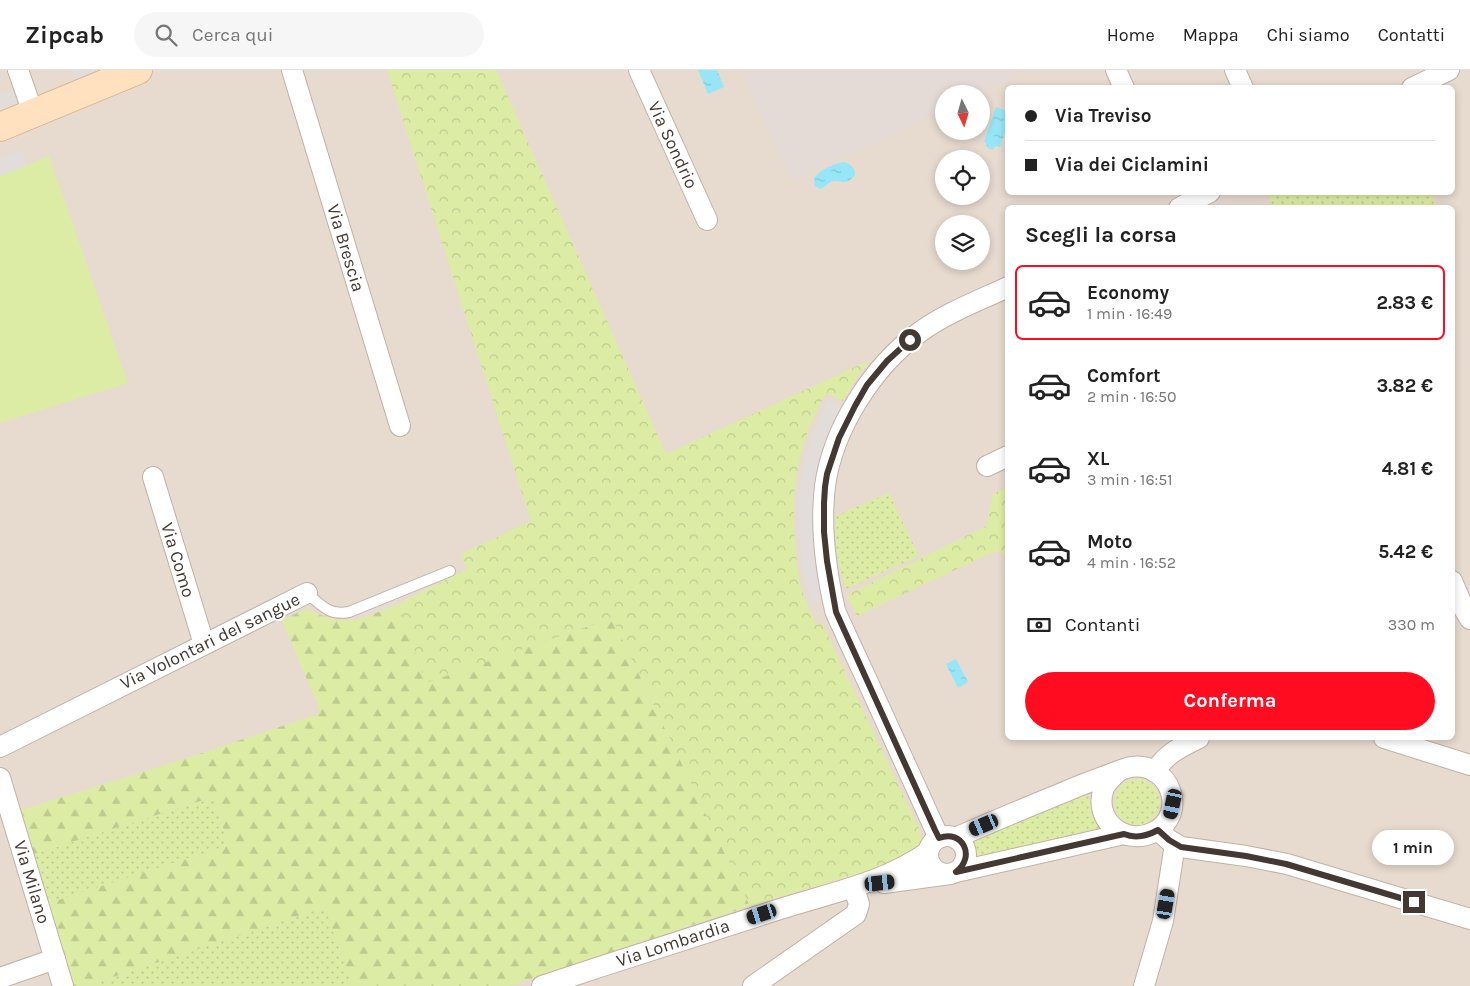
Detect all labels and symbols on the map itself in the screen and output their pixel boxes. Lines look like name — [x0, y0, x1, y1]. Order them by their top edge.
north arrow — [935, 85, 990, 140]
street label: Via Sondrio — [643, 98, 703, 192]
street label: Via Brescia — [322, 201, 370, 295]
route start — [899, 329, 921, 351]
street label: Via Como — [156, 520, 200, 600]
street label: Via Volontari del sangue — [116, 588, 304, 694]
car — [1162, 788, 1183, 820]
car — [967, 812, 1000, 838]
callout: 1 min — [1373, 830, 1455, 864]
street label: Via Milano — [9, 838, 55, 926]
car — [864, 874, 895, 892]
car — [1156, 888, 1175, 920]
route end — [1403, 891, 1425, 913]
car — [745, 902, 778, 926]
street label: Via Lombardia — [614, 914, 732, 972]

